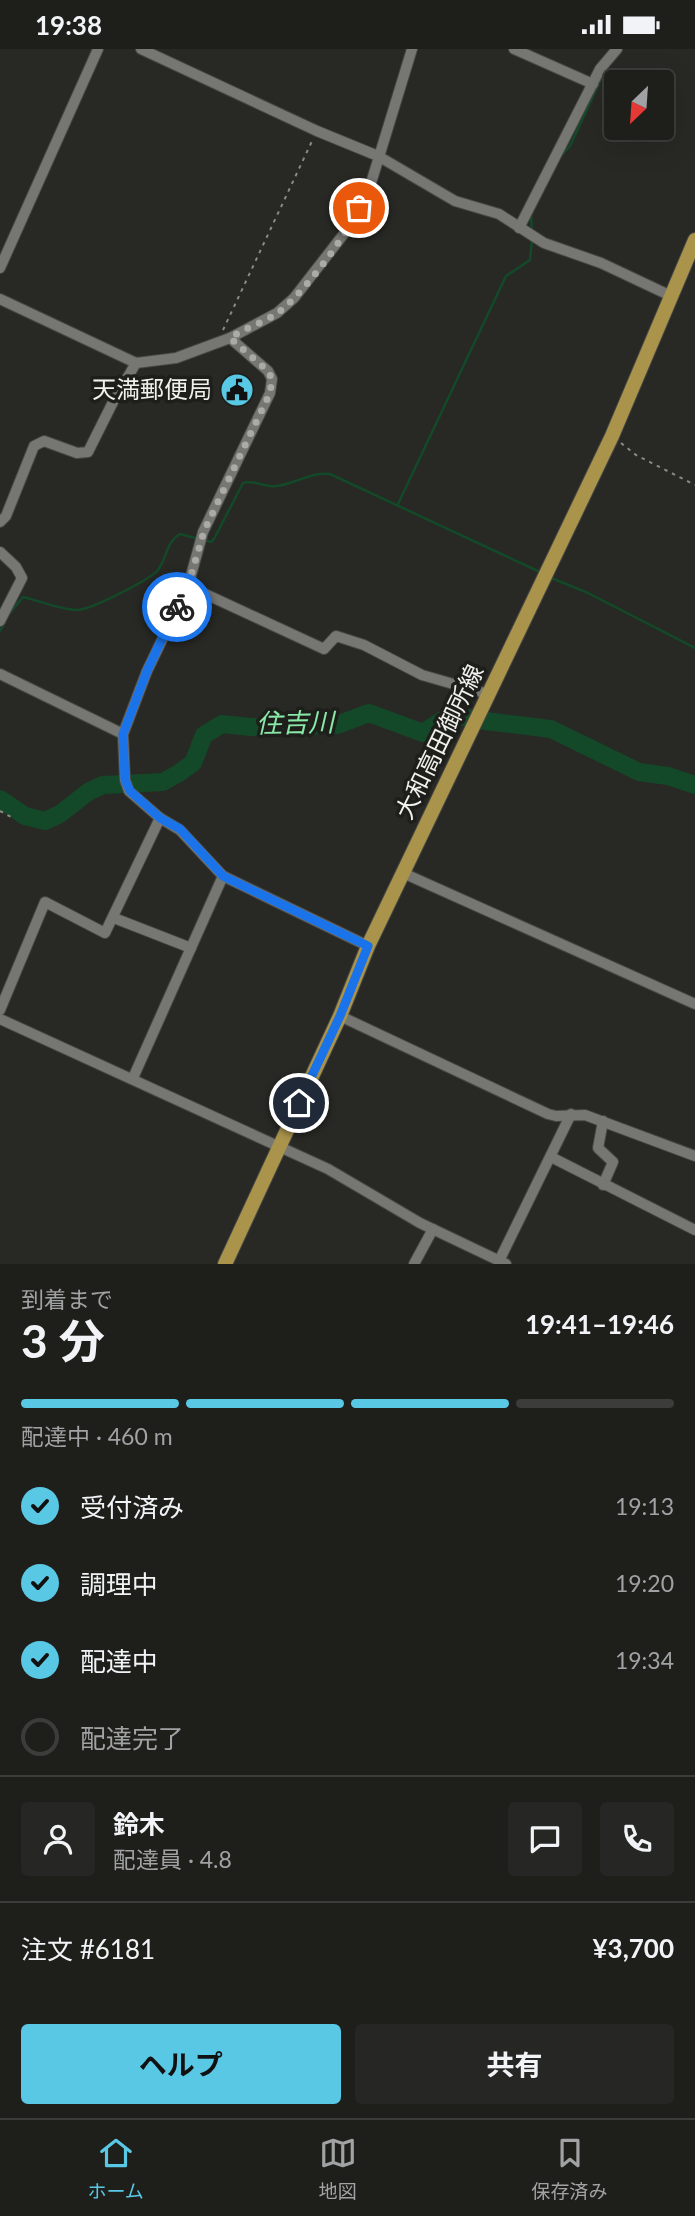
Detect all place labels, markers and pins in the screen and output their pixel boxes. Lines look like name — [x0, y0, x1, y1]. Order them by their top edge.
pin — [329, 178, 389, 238]
public building icon: 天満郵便局 — [218, 371, 256, 409]
place label: 天満郵便局 — [92, 374, 212, 403]
pin — [269, 1073, 329, 1133]

